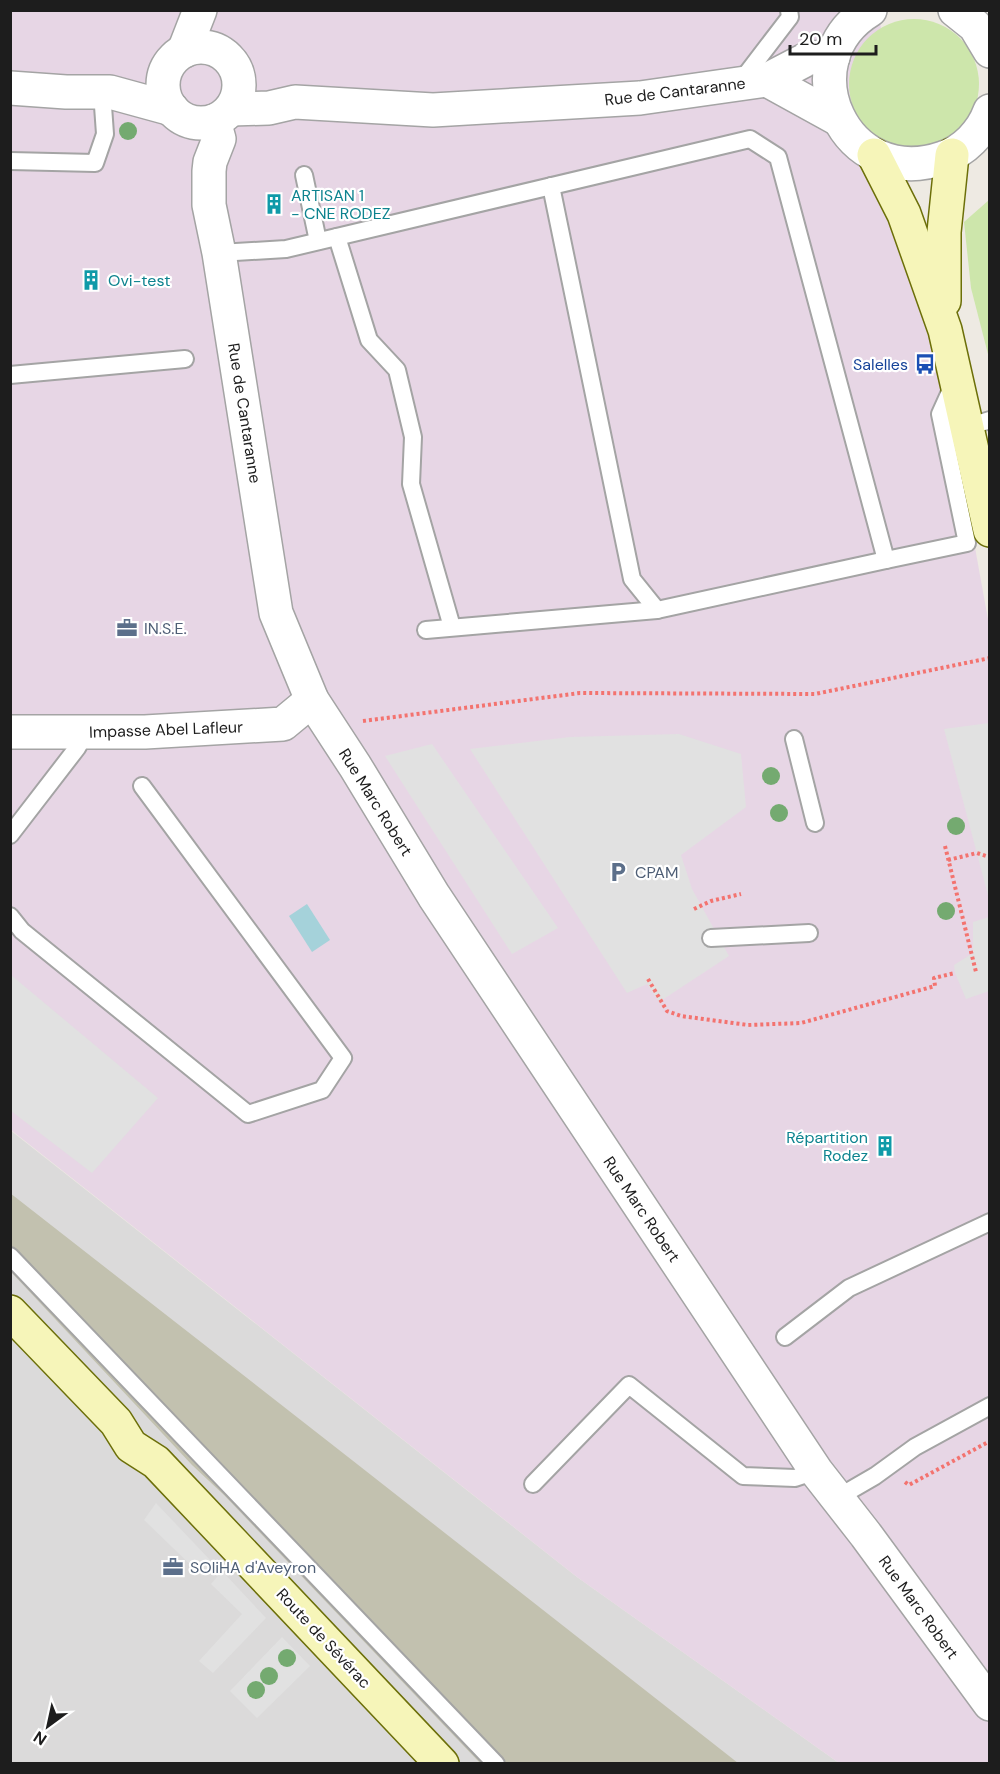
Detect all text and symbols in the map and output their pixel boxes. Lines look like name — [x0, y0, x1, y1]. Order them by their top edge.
scale bar — [790, 18, 876, 56]
text: 20 m — [799, 27, 842, 51]
street label: Rue de Cantaranne — [603, 72, 747, 111]
place label: ARTISAN 1 - CNE RODEZ — [291, 185, 390, 224]
building icon: ARTISAN 1 - CNE RODEZ — [262, 192, 286, 216]
building icon: Ovi-test — [79, 268, 103, 292]
place label: Ovi-test — [108, 270, 170, 291]
street label: Rue de Cantaranne — [223, 341, 266, 485]
bus stop icon: Salelles — [913, 352, 937, 376]
place label: Salelles — [853, 354, 908, 375]
office icon: IN.S.E. — [115, 616, 139, 640]
place label: IN.S.E. — [144, 618, 187, 639]
street label: Impasse Abel Lafleur — [89, 716, 243, 743]
street label: Rue Marc Robert — [334, 745, 417, 860]
parking icon: CPAM — [606, 860, 630, 884]
place label: CPAM — [635, 862, 678, 883]
place label: Répartition Rodez — [786, 1127, 868, 1166]
building icon: Répartition Rodez — [873, 1134, 897, 1158]
street label: Rue Marc Robert — [598, 1152, 685, 1266]
street label: Rue Marc Robert — [874, 1551, 963, 1663]
office icon: SOliHA d'Aveyron — [161, 1555, 185, 1579]
place label: SOliHA d'Aveyron — [190, 1557, 316, 1578]
street label: Route de Sévérac — [272, 1584, 375, 1693]
north arrow — [18, 1696, 78, 1756]
text: N — [29, 1726, 51, 1750]

